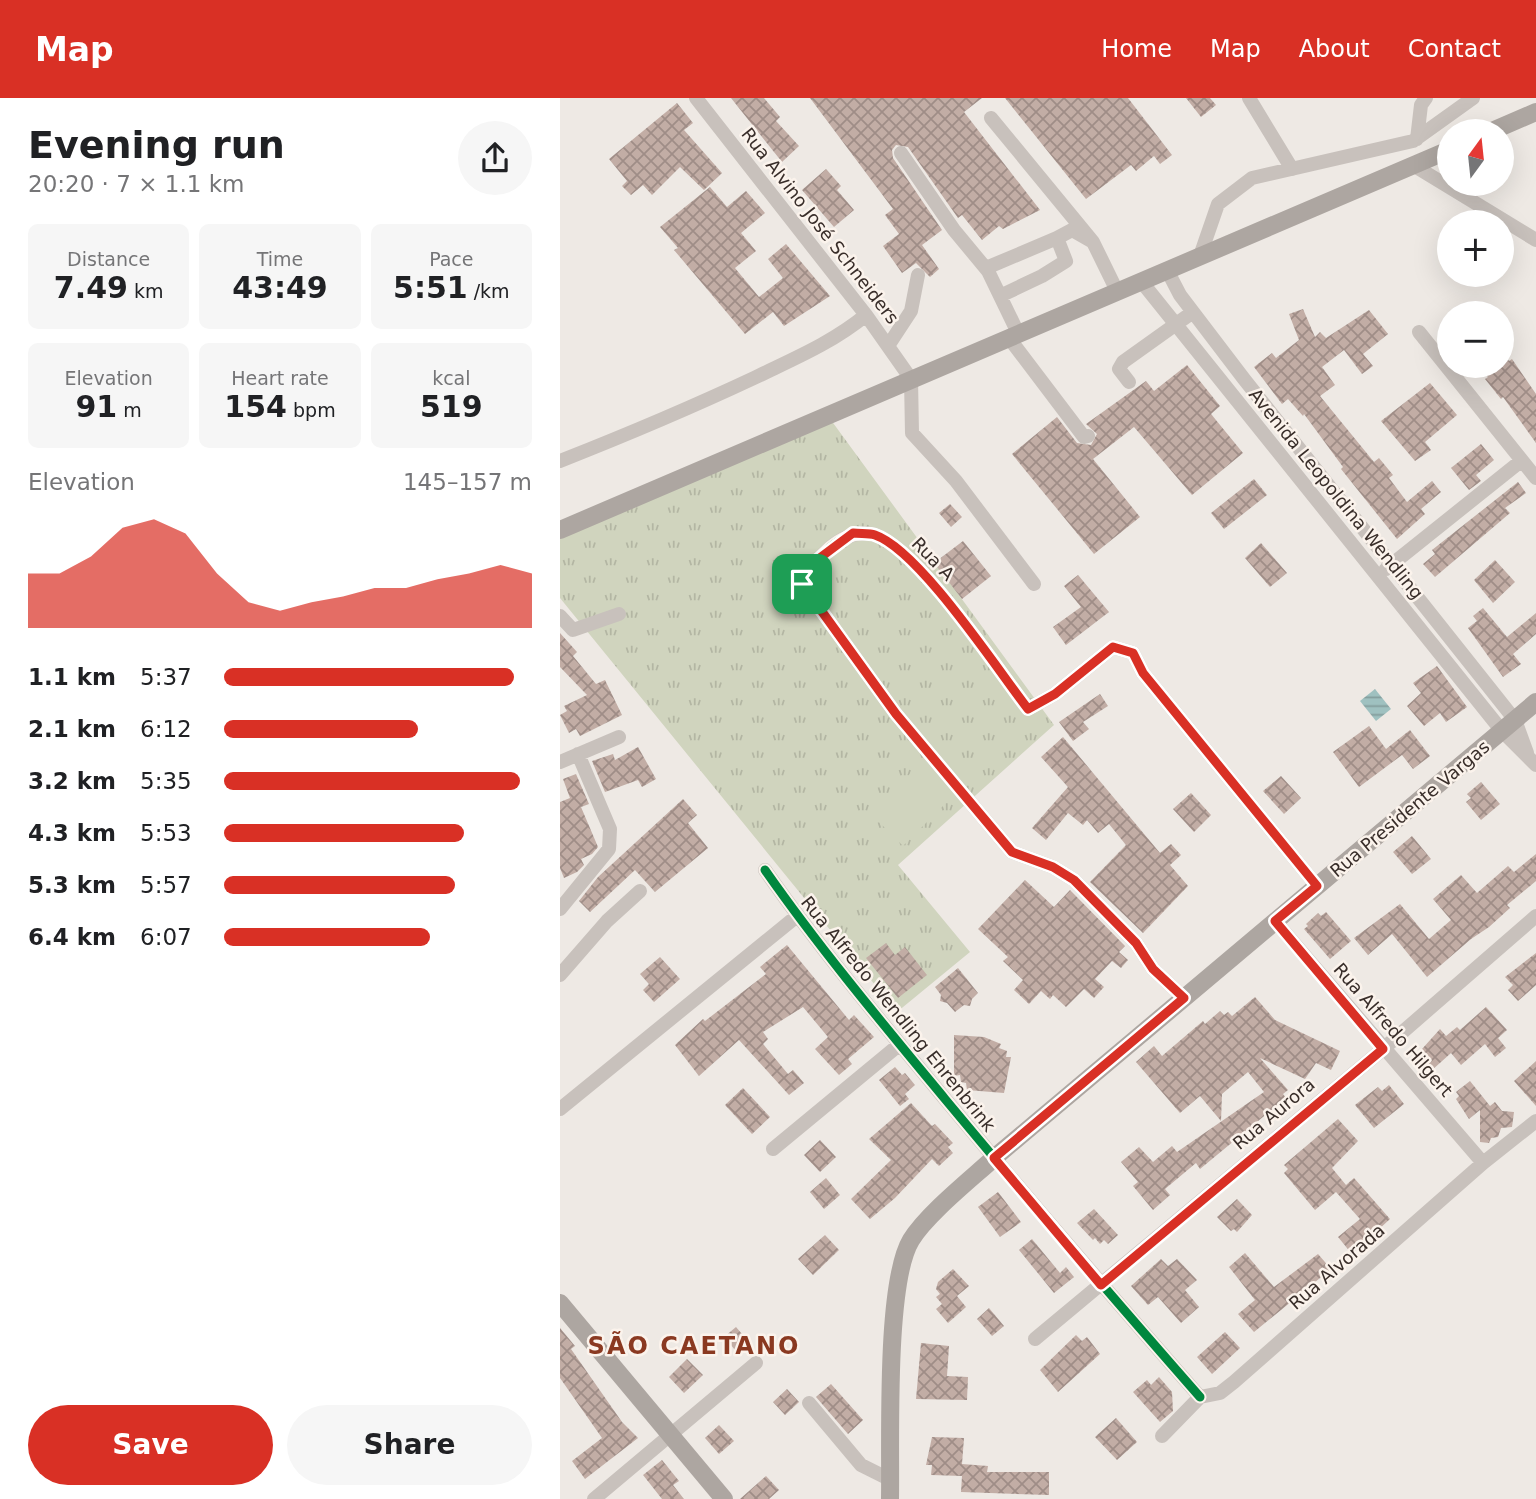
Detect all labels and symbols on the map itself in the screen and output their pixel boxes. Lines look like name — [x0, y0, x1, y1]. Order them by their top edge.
north arrow — [1437, 119, 1514, 196]
street label: Rua Alvino José Schneiders — [737, 123, 903, 328]
street label: Avenida Leopoldina Wendling — [1245, 384, 1428, 603]
street label: Rua A — [908, 533, 960, 585]
pin — [772, 554, 832, 614]
street label: Rua Presidente Vargas — [1326, 736, 1494, 881]
street label: Rua Alfredo Wendling Ehrenbrink — [797, 892, 1000, 1136]
street label: Rua Alfredo Hilgert — [1330, 959, 1457, 1101]
street label: Rua Aurora — [1229, 1073, 1319, 1154]
street label: Rua Alvorada — [1285, 1219, 1389, 1314]
district label: SÃO CAETANO — [588, 1331, 800, 1360]

